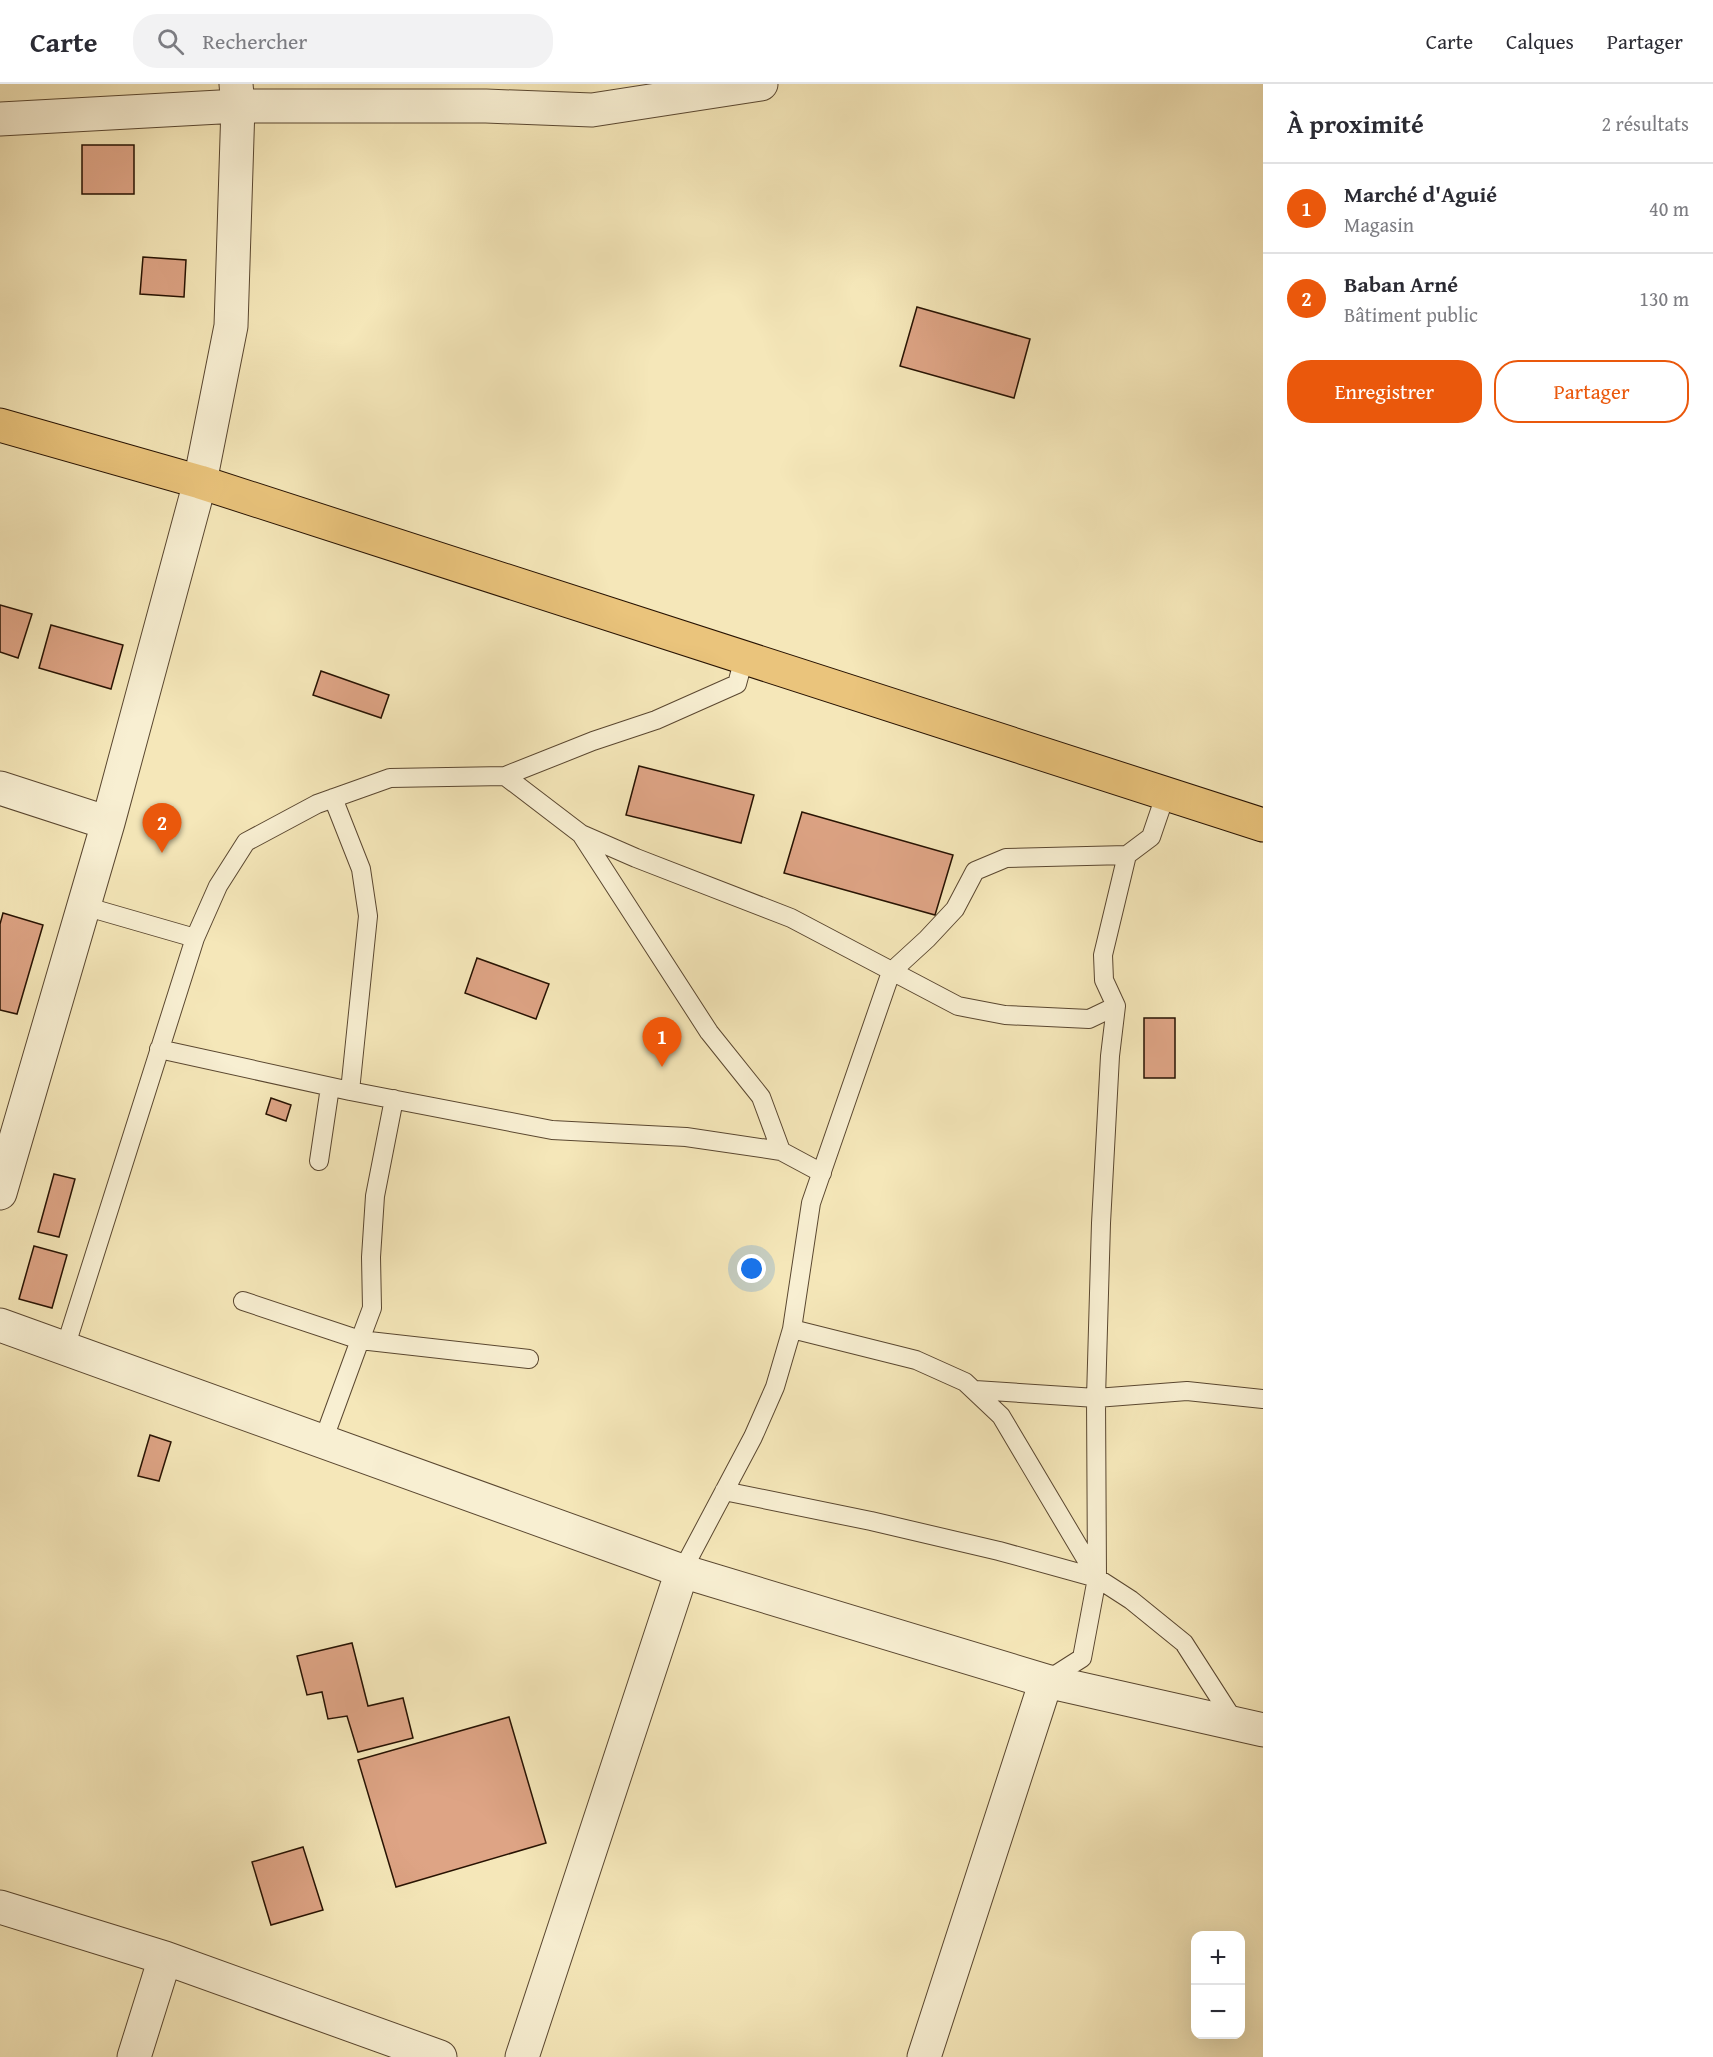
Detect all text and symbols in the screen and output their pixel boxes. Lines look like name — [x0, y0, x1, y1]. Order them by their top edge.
search box — [133, 14, 553, 68]
text: Carte — [30, 21, 97, 62]
icon: search — [154, 25, 187, 58]
text: Rechercher — [202, 25, 307, 57]
text: Carte — [1426, 26, 1473, 57]
text: Calques — [1506, 26, 1574, 57]
text: Partager — [1607, 26, 1683, 57]
text: À proximité — [1287, 104, 1424, 143]
text: 2 résultats — [1601, 109, 1689, 138]
text: Marché d'Aguié — [1344, 178, 1497, 210]
text: 1 — [1301, 194, 1312, 223]
text: 40 m — [1649, 194, 1689, 223]
text: Magasin — [1344, 210, 1414, 239]
text: Baban Arné — [1344, 268, 1458, 300]
text: 2 — [1301, 284, 1312, 313]
text: 130 m — [1639, 284, 1689, 313]
text: Bâtiment public — [1344, 300, 1478, 329]
button: Enregistrer — [1287, 360, 1482, 423]
button: Partager — [1494, 360, 1689, 423]
pin: 2 — [142, 804, 182, 853]
pin: 1 — [642, 1018, 682, 1067]
your location — [737, 1254, 766, 1283]
map controls — [1191, 1931, 1245, 2039]
button: + — [1191, 1931, 1245, 1985]
button: − — [1191, 1985, 1245, 2039]

